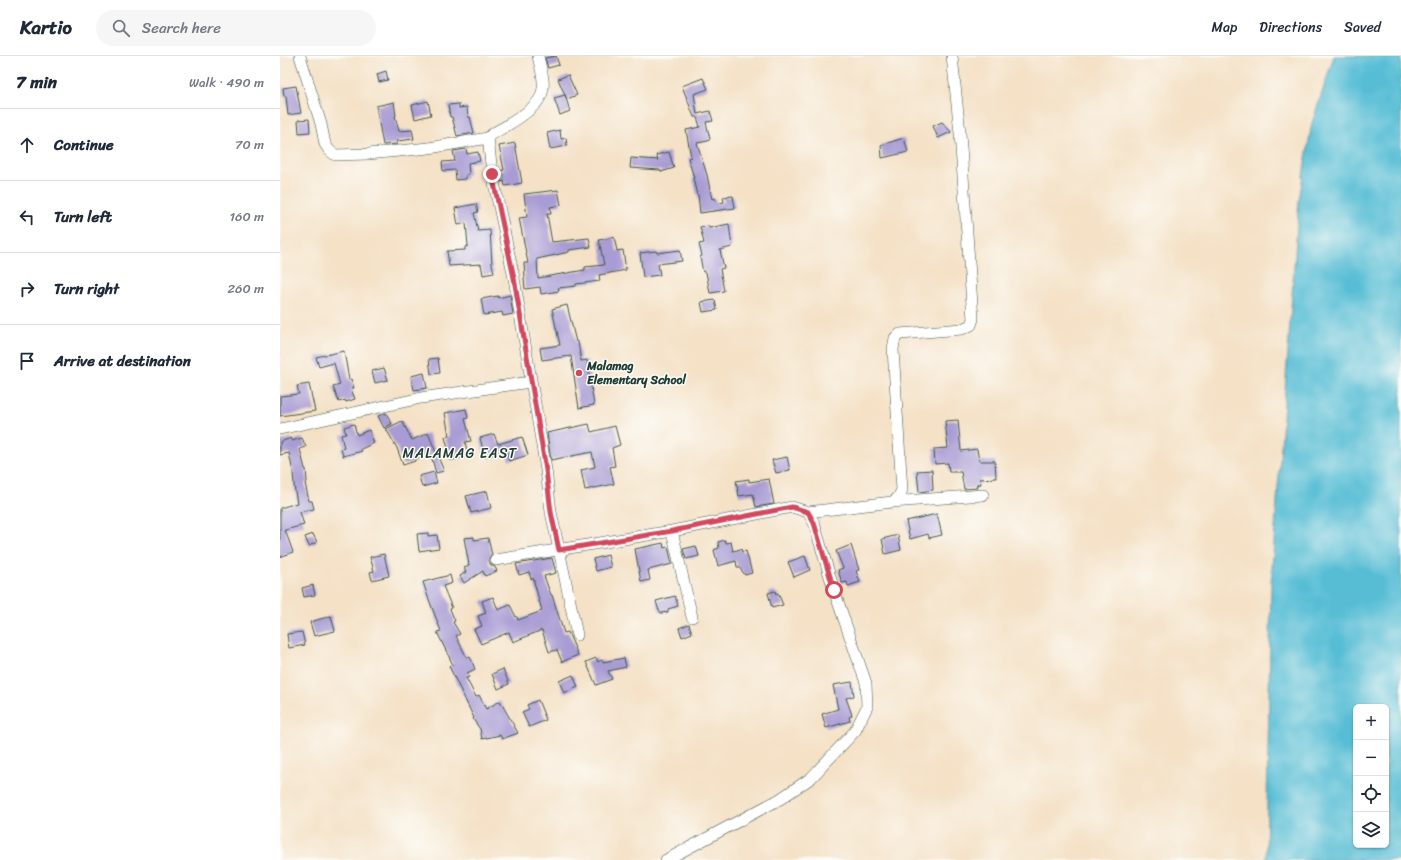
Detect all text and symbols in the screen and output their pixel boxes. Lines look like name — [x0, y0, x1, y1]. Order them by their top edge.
search box — [96, 10, 376, 46]
text: Kartio — [20, 11, 72, 44]
text: Search here — [142, 15, 221, 41]
text: Map — [1211, 15, 1237, 40]
text: Directions — [1259, 15, 1322, 40]
text: Saved — [1344, 15, 1381, 40]
icon: search — [110, 17, 132, 39]
text: 7 min — [16, 67, 57, 97]
text: Walk · 490 m — [189, 71, 264, 94]
text: Continue — [54, 132, 114, 158]
text: 70 m — [235, 133, 264, 156]
icon: ahead — [16, 134, 38, 156]
route end — [483, 165, 501, 183]
text: Turn left — [54, 204, 112, 230]
text: 160 m — [229, 205, 264, 228]
icon: left — [16, 206, 38, 228]
text: Turn right — [54, 276, 119, 302]
text: 260 m — [228, 277, 264, 300]
icon: right — [16, 278, 38, 300]
text: Arrive at destination — [54, 348, 191, 374]
icon: arrive — [16, 350, 38, 372]
place label: Malamag Elementary School — [586, 355, 687, 391]
marker: Malamag Elementary School — [574, 368, 584, 378]
district label: MALAMAG EAST — [403, 441, 518, 466]
route start — [825, 581, 843, 599]
map controls — [1353, 704, 1389, 848]
button: + — [1353, 704, 1389, 740]
button: − — [1353, 740, 1389, 776]
button: locate — [1353, 776, 1389, 812]
button: layers — [1353, 812, 1389, 848]

